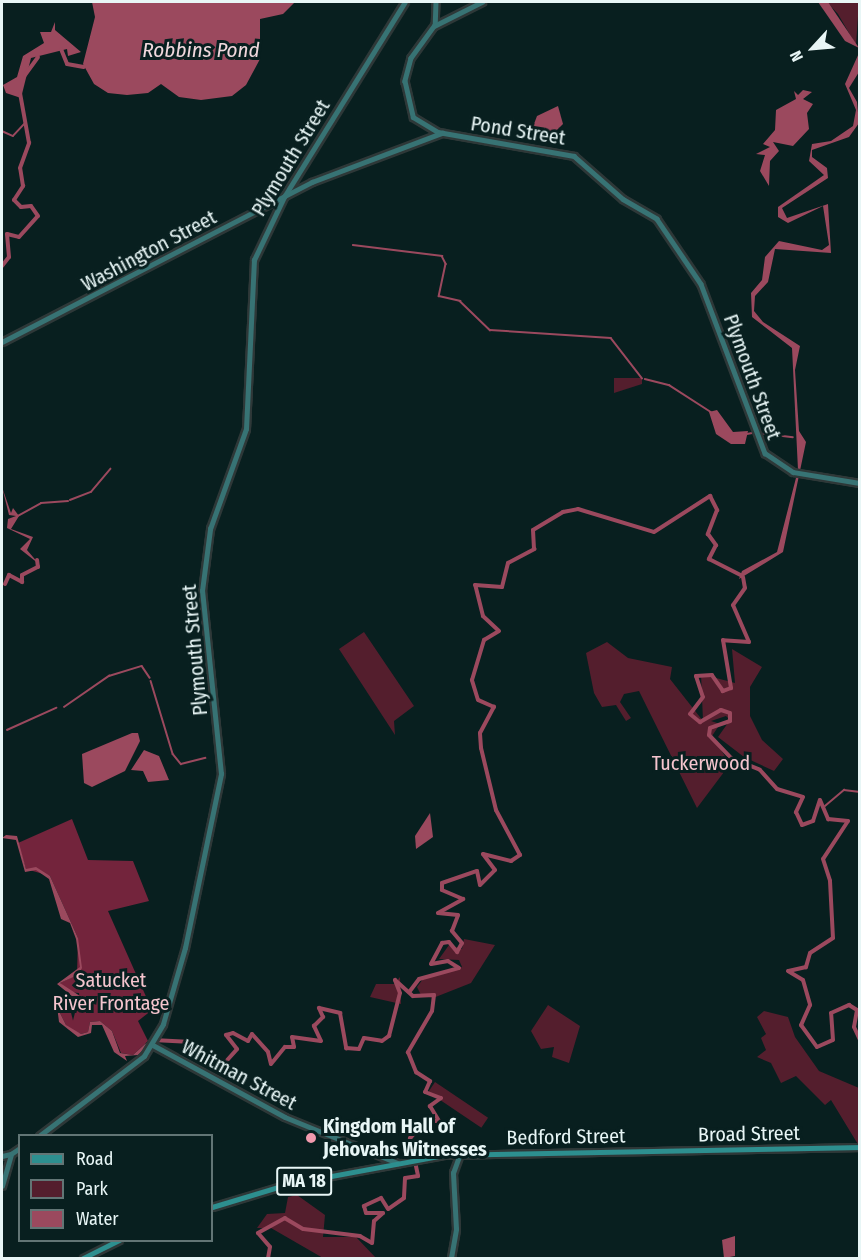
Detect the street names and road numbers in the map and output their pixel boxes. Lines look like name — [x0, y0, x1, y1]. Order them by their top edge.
street label: Plymouth Street — [247, 95, 335, 221]
street label: Pond Street — [469, 112, 567, 150]
street label: Washington Street — [77, 205, 221, 297]
street label: Plymouth Street — [718, 311, 786, 443]
street label: Plymouth Street — [177, 583, 213, 717]
street label: Whitman Street — [177, 1035, 301, 1115]
street label: Broad Street — [698, 1121, 800, 1147]
street label: Bedford Street — [506, 1124, 626, 1150]
road number: MA 18 — [276, 1166, 332, 1196]

